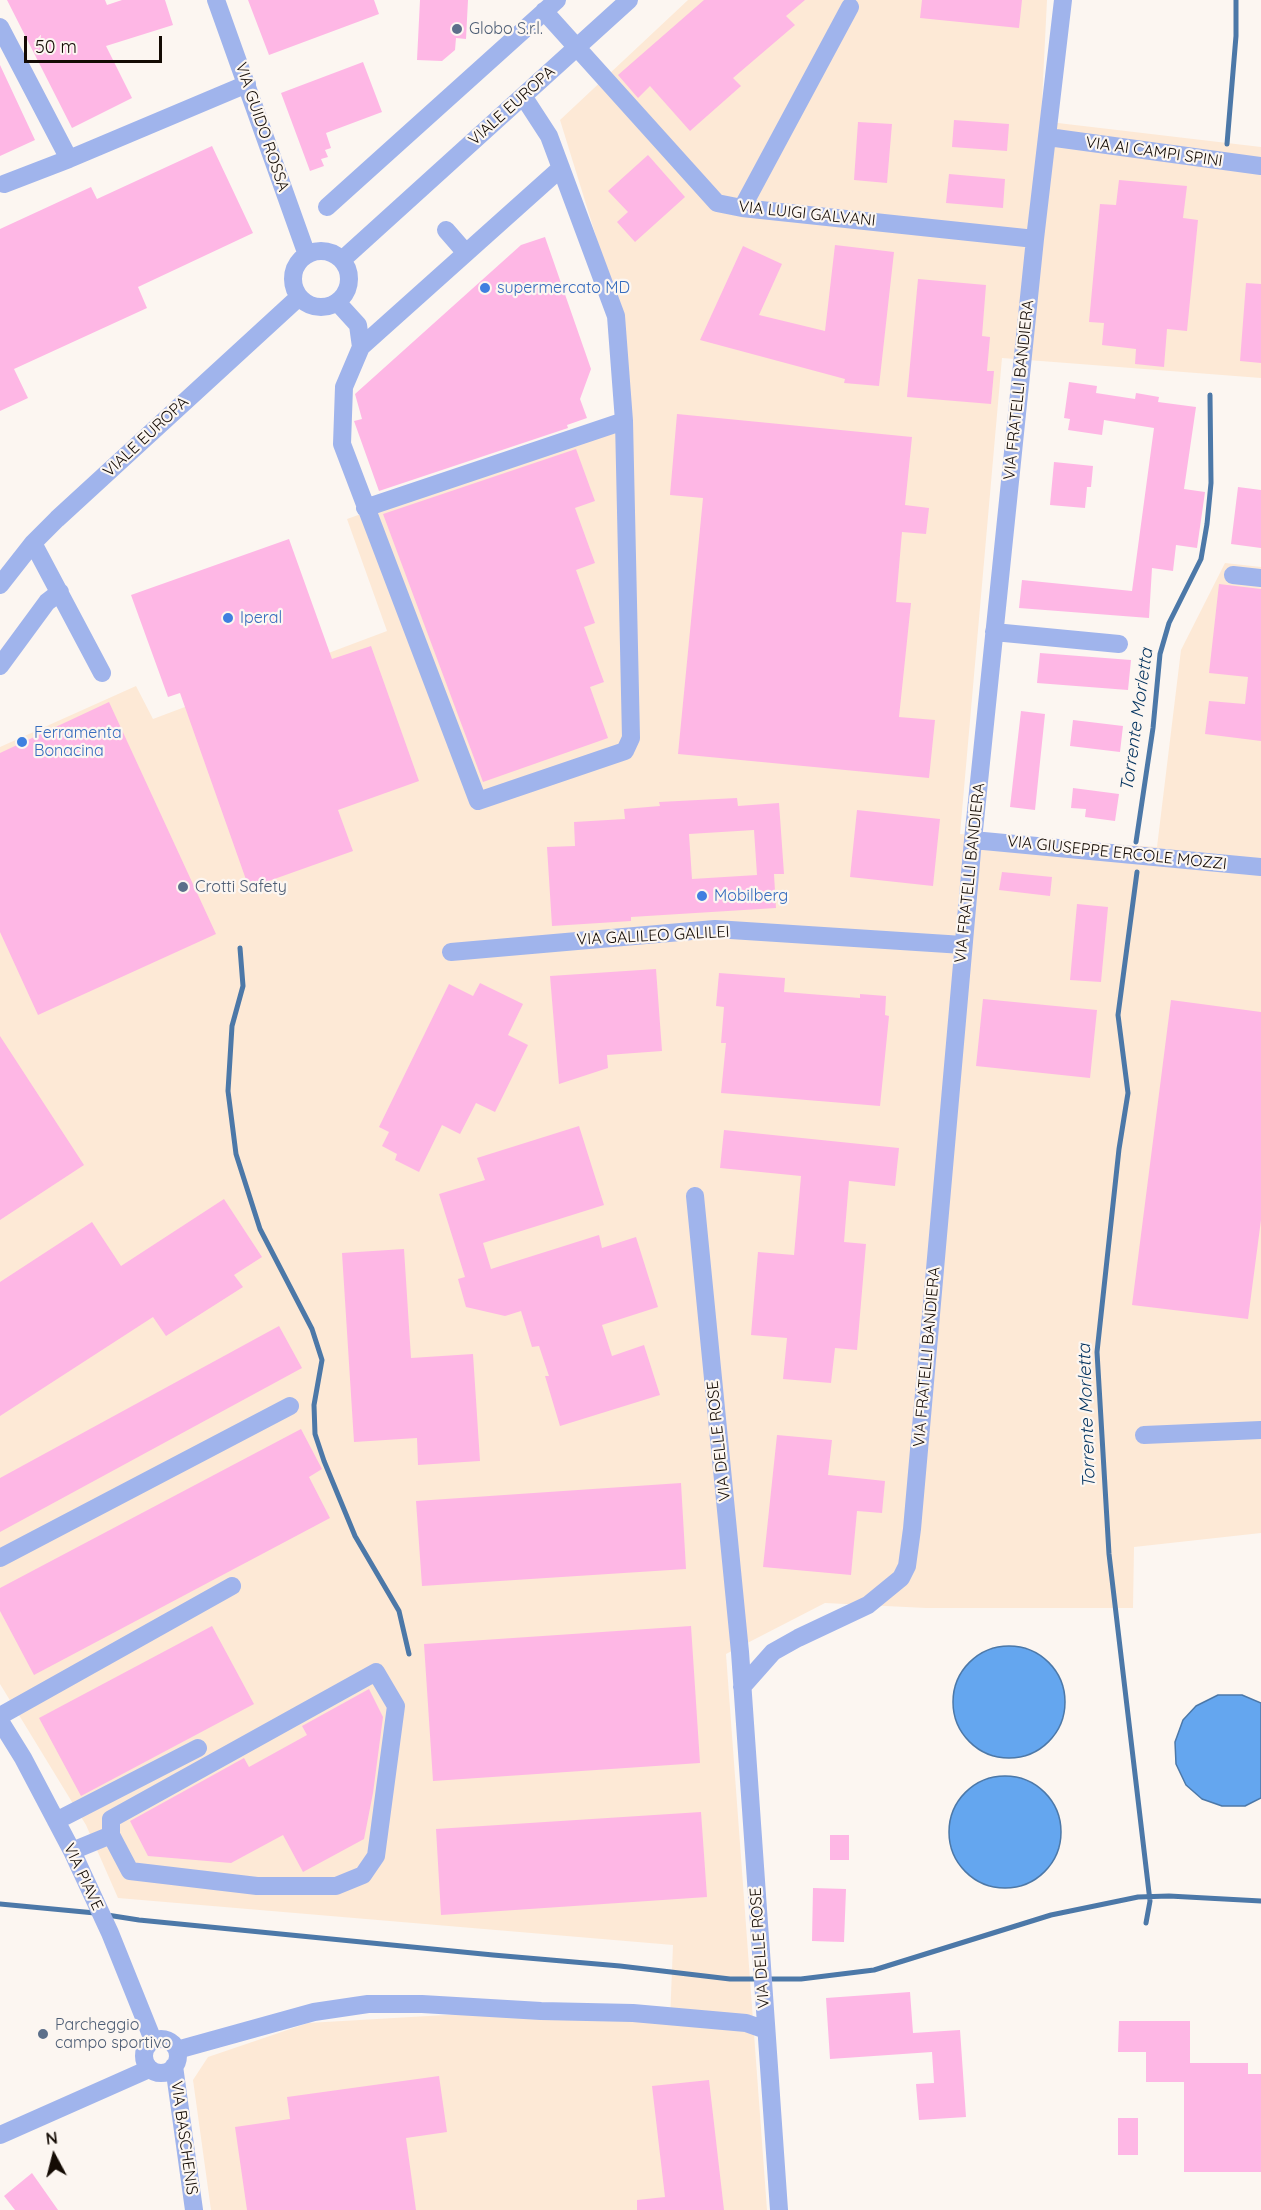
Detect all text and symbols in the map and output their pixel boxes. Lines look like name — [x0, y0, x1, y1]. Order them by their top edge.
place label: Globo S.r.l. — [469, 19, 543, 39]
marker: Globo S.r.l. — [450, 22, 464, 36]
scale bar — [27, 24, 165, 62]
text: 50 m — [35, 35, 77, 58]
street label: VIA GUIDO ROSSA — [231, 60, 293, 194]
street label: VIALE EUROPA — [465, 62, 559, 150]
street label: VIA AI CAMPI SPINI — [1084, 133, 1224, 171]
street label: VIA LUIGI GALVANI — [738, 197, 876, 231]
place label: supermercato MD — [497, 278, 630, 298]
marker: supermercato MD — [478, 281, 492, 295]
street label: VIA FRATELLI BANDIERA — [1000, 299, 1038, 481]
street label: VIALE EUROPA — [99, 393, 193, 481]
place label: Iperal — [240, 608, 282, 628]
marker: Iperal — [221, 611, 235, 625]
water label: Torrente Morletta — [1116, 647, 1158, 793]
place label: Ferramenta Bonacina — [34, 723, 122, 761]
marker: Ferramenta Bonacina — [15, 735, 29, 749]
street label: VIA FRATELLI BANDIERA — [951, 782, 989, 964]
street label: VIA GIUSEPPE ERCOLE MOZZI — [1006, 832, 1228, 874]
place label: Crotti Safety — [195, 877, 287, 897]
marker: Crotti Safety — [176, 880, 190, 894]
place label: Mobilberg — [714, 886, 788, 906]
marker: Mobilberg — [695, 889, 709, 903]
street label: VIA GALILEO GALILEI — [576, 922, 730, 950]
street label: VIA FRATELLI BANDIERA — [910, 1266, 944, 1448]
water label: Torrente Morletta — [1074, 1343, 1100, 1489]
street label: VIA DELLE ROSE — [703, 1380, 735, 1502]
street label: VIA PIAVE — [59, 1841, 107, 1913]
street label: VIA DELLE ROSE — [746, 1887, 774, 2009]
place label: Parcheggio campo sportivo — [55, 2015, 171, 2053]
marker: Parcheggio campo sportivo — [36, 2027, 50, 2041]
street label: VIA BASCHENIS — [167, 2080, 201, 2196]
north arrow — [24, 2126, 84, 2186]
text: N — [45, 2127, 59, 2149]

